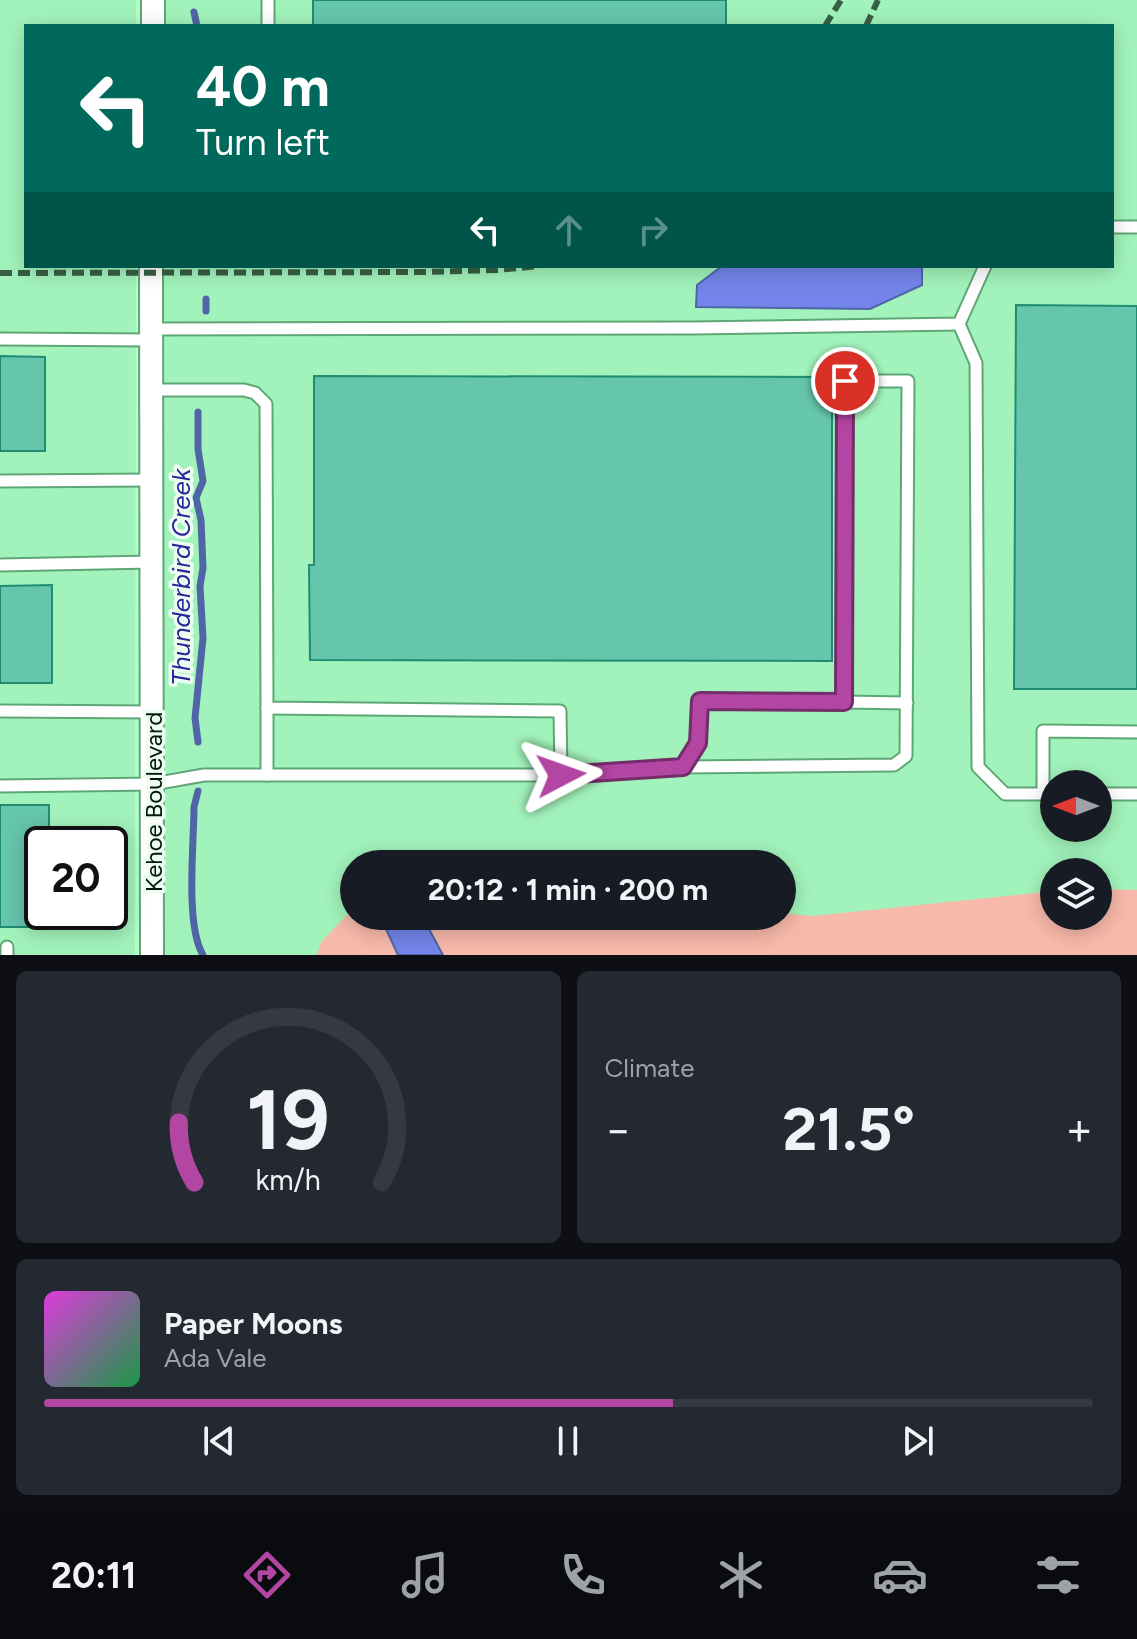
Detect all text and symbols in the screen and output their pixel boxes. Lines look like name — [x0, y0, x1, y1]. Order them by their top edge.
text: 40 m — [196, 53, 330, 120]
icon: left — [64, 56, 168, 160]
text: Turn left — [196, 121, 330, 164]
icon: left — [463, 208, 507, 252]
icon: ahead — [547, 208, 591, 252]
icon: right — [631, 208, 675, 252]
pin — [811, 347, 879, 415]
icon: arrive — [823, 359, 867, 403]
water label: Thunderbird Creek — [165, 467, 197, 685]
street label: Kehoe Boulevard — [139, 712, 168, 892]
position arrow — [519, 733, 603, 817]
north arrow — [1040, 770, 1112, 842]
map controls — [1040, 770, 1112, 930]
speed limit sign: 20 — [24, 826, 128, 930]
button: layers — [1040, 858, 1112, 930]
text: 20:12 · 1 min · 200 m — [428, 871, 708, 908]
text: Climate — [605, 1052, 694, 1084]
text: 19 — [247, 1070, 330, 1170]
text: 21.5° — [783, 1093, 915, 1165]
text: − — [605, 1103, 632, 1156]
text: + — [1066, 1103, 1093, 1156]
text: km/h — [256, 1163, 321, 1197]
text: Paper Moons — [164, 1305, 343, 1342]
text: Ada Vale — [164, 1342, 267, 1374]
icon: previous — [197, 1419, 241, 1463]
icon: pause — [546, 1419, 590, 1463]
icon: next — [896, 1419, 940, 1463]
icon: directions — [239, 1547, 295, 1603]
icon: music — [397, 1547, 453, 1603]
icon: phone — [555, 1547, 611, 1603]
icon: climate — [713, 1547, 769, 1603]
icon: car — [872, 1547, 928, 1603]
icon: filters — [1030, 1547, 1086, 1603]
text: 20:11 — [51, 1554, 137, 1597]

